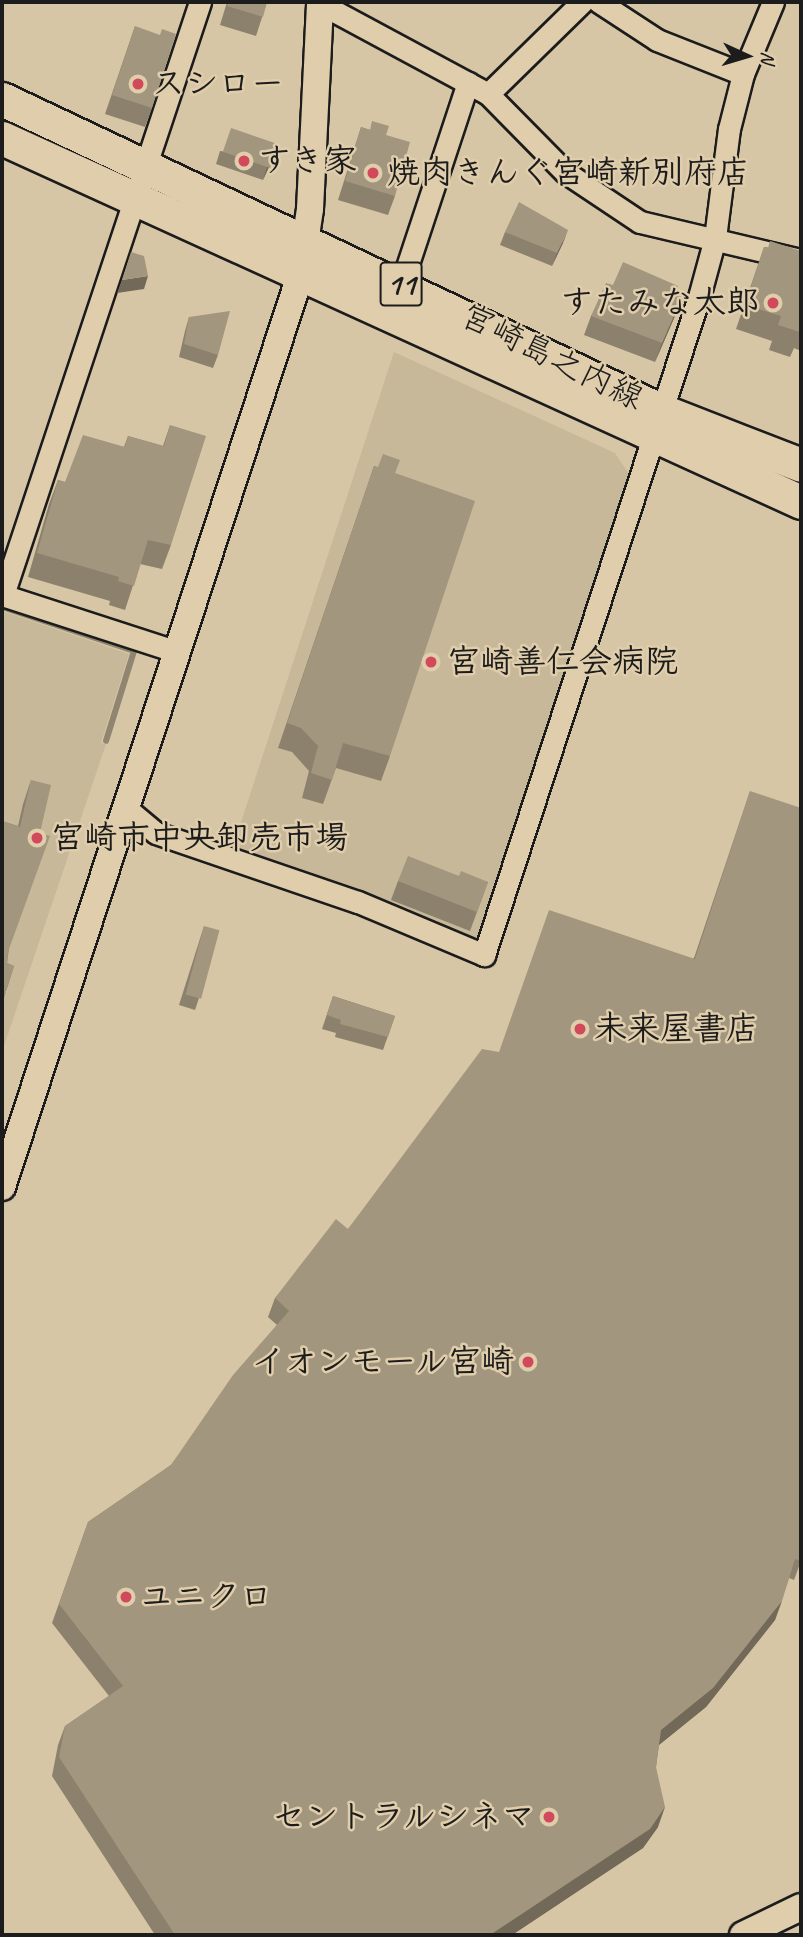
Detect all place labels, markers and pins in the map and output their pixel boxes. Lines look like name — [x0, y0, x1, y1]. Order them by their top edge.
place label: スシロー — [152, 64, 284, 104]
marker: スシロー — [130, 76, 146, 92]
place label: すき家 — [258, 141, 357, 181]
marker: すき家 — [236, 153, 252, 169]
place label: 焼肉きんぐ宮崎新別府店 — [387, 153, 750, 193]
marker: 焼肉きんぐ宮崎新別府店 — [365, 165, 381, 181]
place label: すたみな太郎 — [561, 283, 759, 323]
marker: すたみな太郎 — [765, 295, 781, 311]
place label: 宮崎善仁会病院 — [447, 642, 678, 682]
marker: 宮崎善仁会病院 — [421, 652, 441, 672]
place label: 宮崎市中央卸売市場 — [51, 818, 348, 858]
marker: 宮崎市中央卸売市場 — [29, 830, 45, 846]
place label: 未来屋書店 — [594, 1009, 759, 1049]
marker: 未来屋書店 — [572, 1021, 588, 1037]
place label: イオンモール宮崎 — [250, 1342, 514, 1382]
marker: イオンモール宮崎 — [520, 1354, 536, 1370]
place label: ユニクロ — [140, 1577, 272, 1617]
marker: ユニクロ — [118, 1589, 134, 1605]
place label: セントラルシネマ — [271, 1797, 535, 1837]
marker: セントラルシネマ — [541, 1809, 557, 1825]

